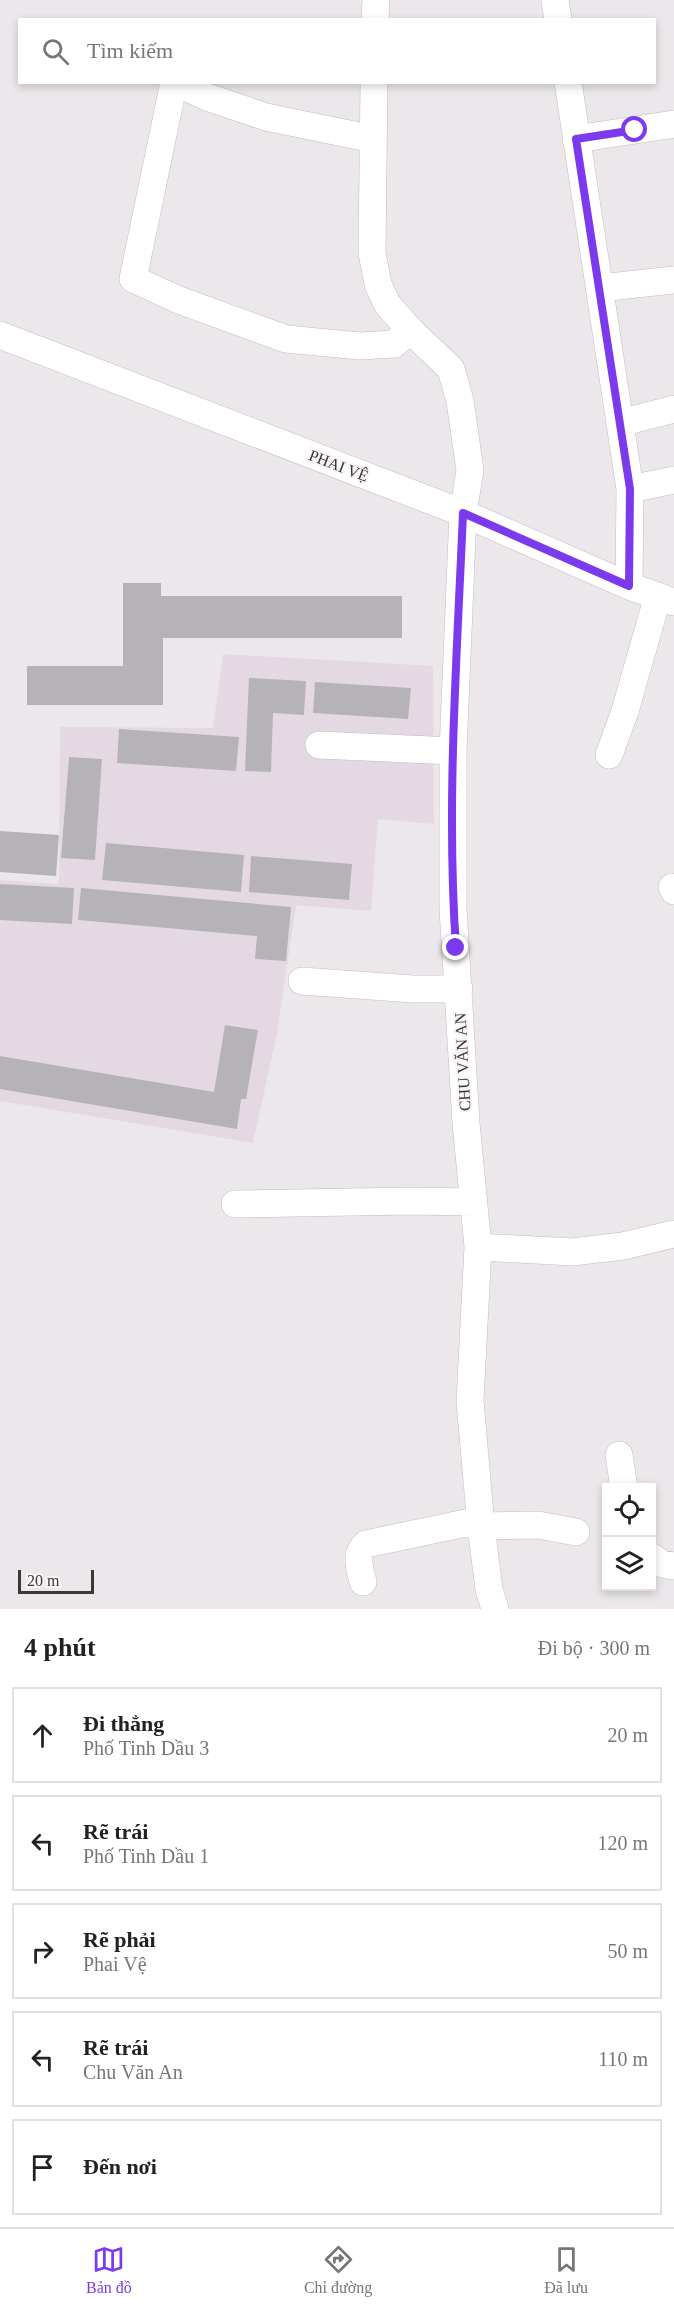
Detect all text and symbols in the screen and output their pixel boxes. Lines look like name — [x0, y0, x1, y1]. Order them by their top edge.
search box — [18, 18, 656, 84]
icon: search — [39, 35, 72, 68]
text: Tìm kiếm — [87, 38, 173, 63]
route start — [621, 116, 647, 142]
street label: PHAI VỆ — [307, 445, 371, 485]
route end — [442, 934, 468, 960]
street label: CHU VĂN AN — [450, 1012, 474, 1112]
map controls — [602, 1483, 656, 1591]
button: locate — [602, 1483, 656, 1537]
button: layers — [602, 1537, 656, 1591]
scale bar — [18, 1567, 94, 1594]
text: 20 m — [27, 1572, 59, 1589]
text: 4 phút — [24, 1633, 96, 1662]
text: Đi bộ · 300 m — [538, 1637, 650, 1659]
text: Đi thẳng — [83, 1711, 164, 1736]
icon: ahead — [26, 1719, 59, 1752]
text: 20 m — [607, 1724, 648, 1746]
text: Phố Tinh Dầu 3 — [83, 1737, 209, 1759]
text: Rẽ trái — [83, 1819, 148, 1844]
icon: left — [26, 1827, 59, 1860]
text: 120 m — [597, 1832, 648, 1854]
text: Phố Tinh Dầu 1 — [83, 1845, 209, 1867]
text: Rẽ phải — [83, 1927, 156, 1952]
icon: right — [26, 1935, 59, 1968]
text: 50 m — [607, 1940, 648, 1962]
text: Phai Vệ — [83, 1953, 147, 1975]
text: Rẽ trái — [83, 2035, 148, 2060]
icon: left — [26, 2043, 59, 2076]
text: 110 m — [598, 2048, 648, 2070]
text: Chu Văn An — [83, 2061, 183, 2083]
icon: arrive — [26, 2151, 59, 2184]
text: Đến nơi — [83, 2154, 157, 2179]
tab: Bản đồ — [86, 2243, 132, 2297]
tab: Chỉ đường — [304, 2243, 372, 2297]
tab: Đã lưu — [544, 2243, 588, 2297]

